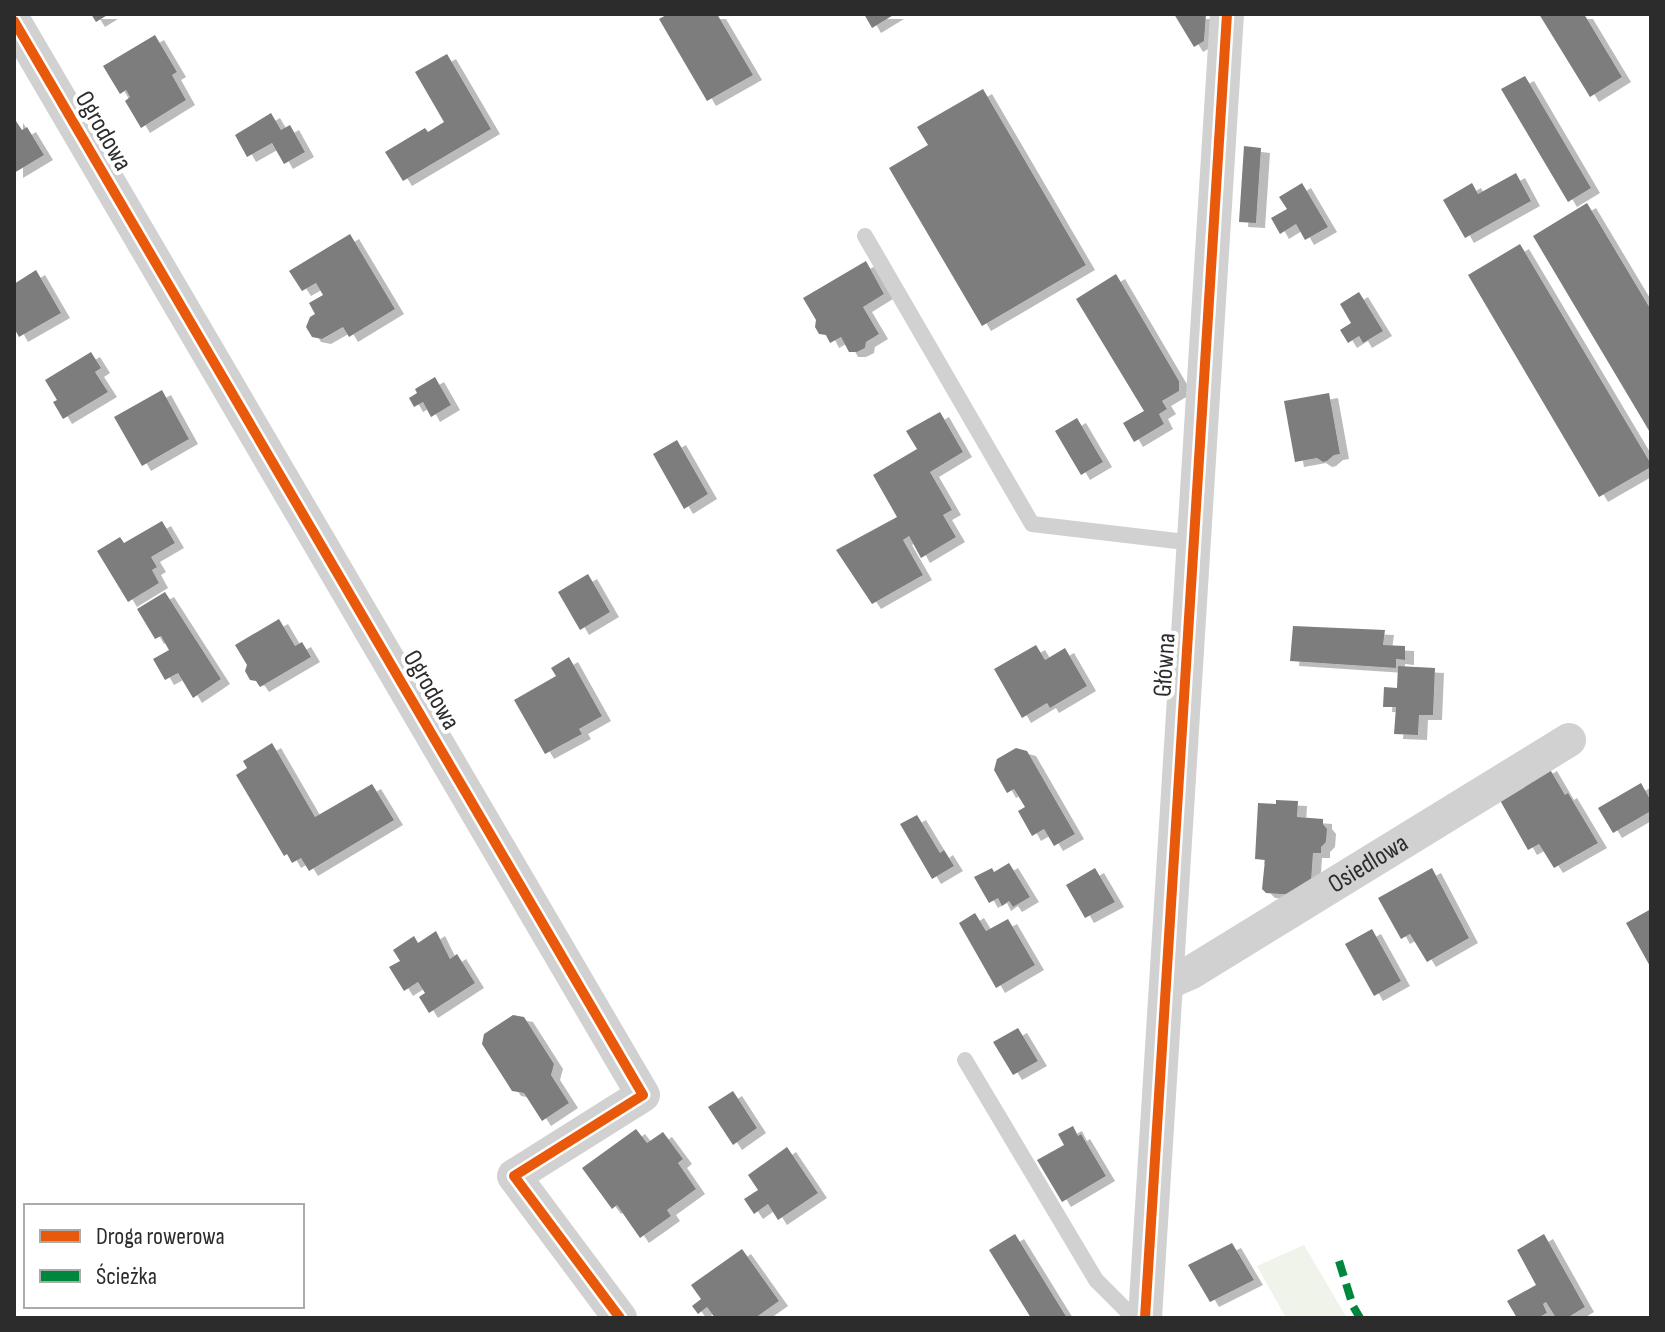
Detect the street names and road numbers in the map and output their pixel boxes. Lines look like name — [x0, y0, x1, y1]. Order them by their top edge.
street label: Ogrodowa — [68, 86, 138, 176]
street label: Główna — [1147, 632, 1183, 698]
street label: Ogrodowa — [396, 645, 466, 735]
street label: Osiedlowa — [1322, 827, 1414, 900]

